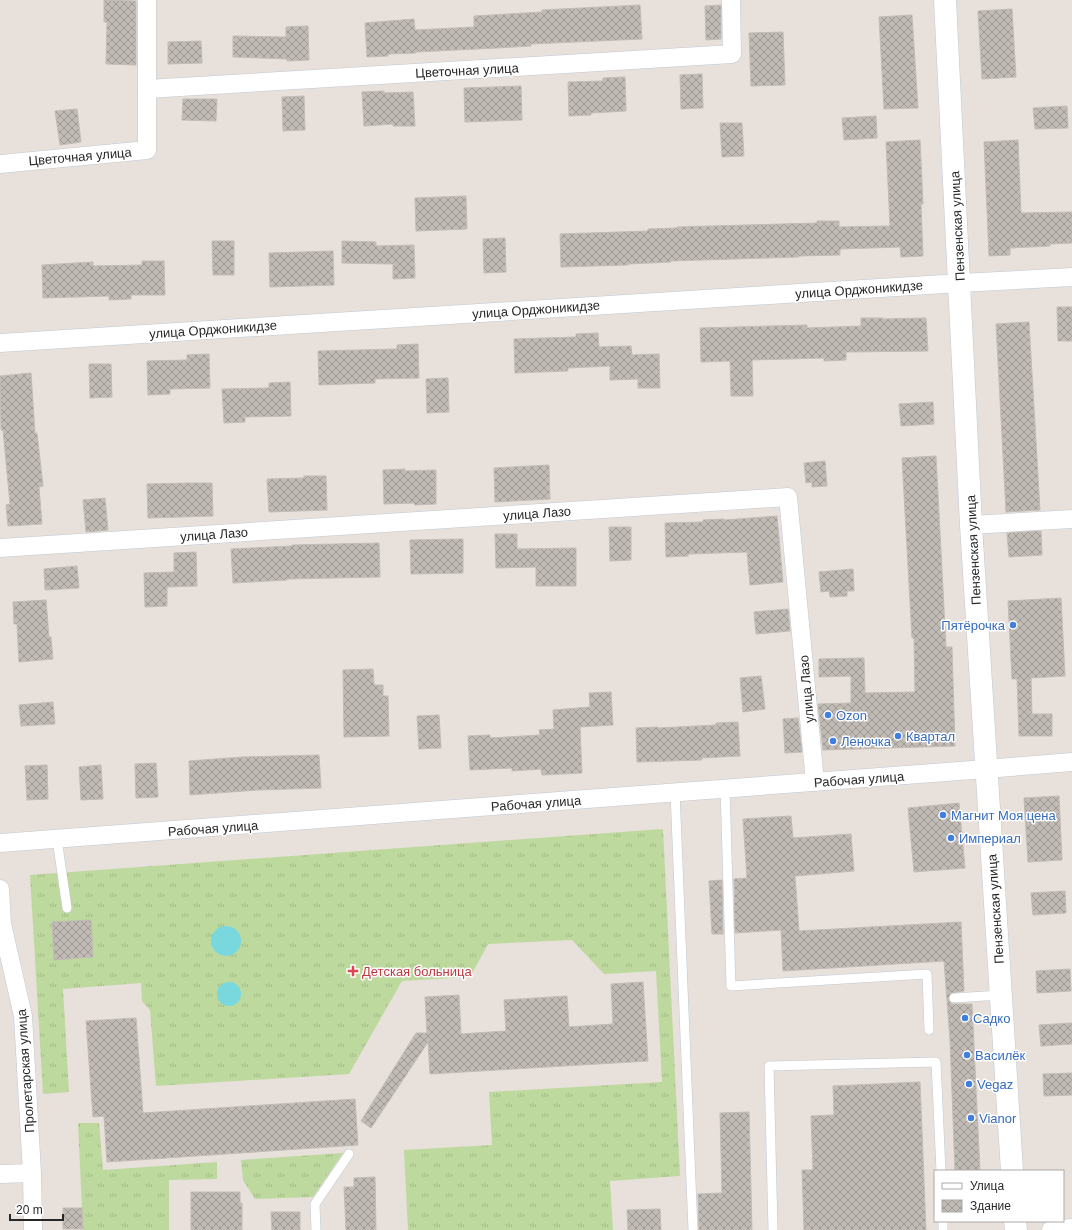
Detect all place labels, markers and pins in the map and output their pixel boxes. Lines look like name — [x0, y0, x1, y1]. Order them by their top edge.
place label: Пятёрочка — [941, 618, 1006, 633]
marker: Пятёрочка — [1008, 620, 1018, 630]
place label: Ozon — [836, 708, 867, 723]
marker: Ozon — [823, 710, 833, 720]
place label: Квартал — [906, 729, 955, 744]
marker: Квартал — [893, 731, 903, 741]
place label: Леночка — [841, 734, 892, 749]
marker: Леночка — [828, 736, 838, 746]
place label: Магнит Моя цена — [951, 808, 1057, 823]
marker: Магнит Моя цена — [938, 810, 948, 820]
place label: Империал — [959, 831, 1021, 846]
marker: Империал — [946, 833, 956, 843]
place label: Детская больница — [362, 964, 472, 979]
marker: Детская больница — [347, 965, 359, 977]
place label: Садко — [973, 1011, 1010, 1026]
marker: Садко — [960, 1013, 970, 1023]
place label: Василёк — [975, 1048, 1025, 1063]
marker: Василёк — [962, 1050, 972, 1060]
place label: Vegaz — [977, 1077, 1013, 1092]
marker: Vegaz — [964, 1079, 974, 1089]
place label: Vianor — [979, 1111, 1017, 1126]
marker: Vianor — [966, 1113, 976, 1123]

